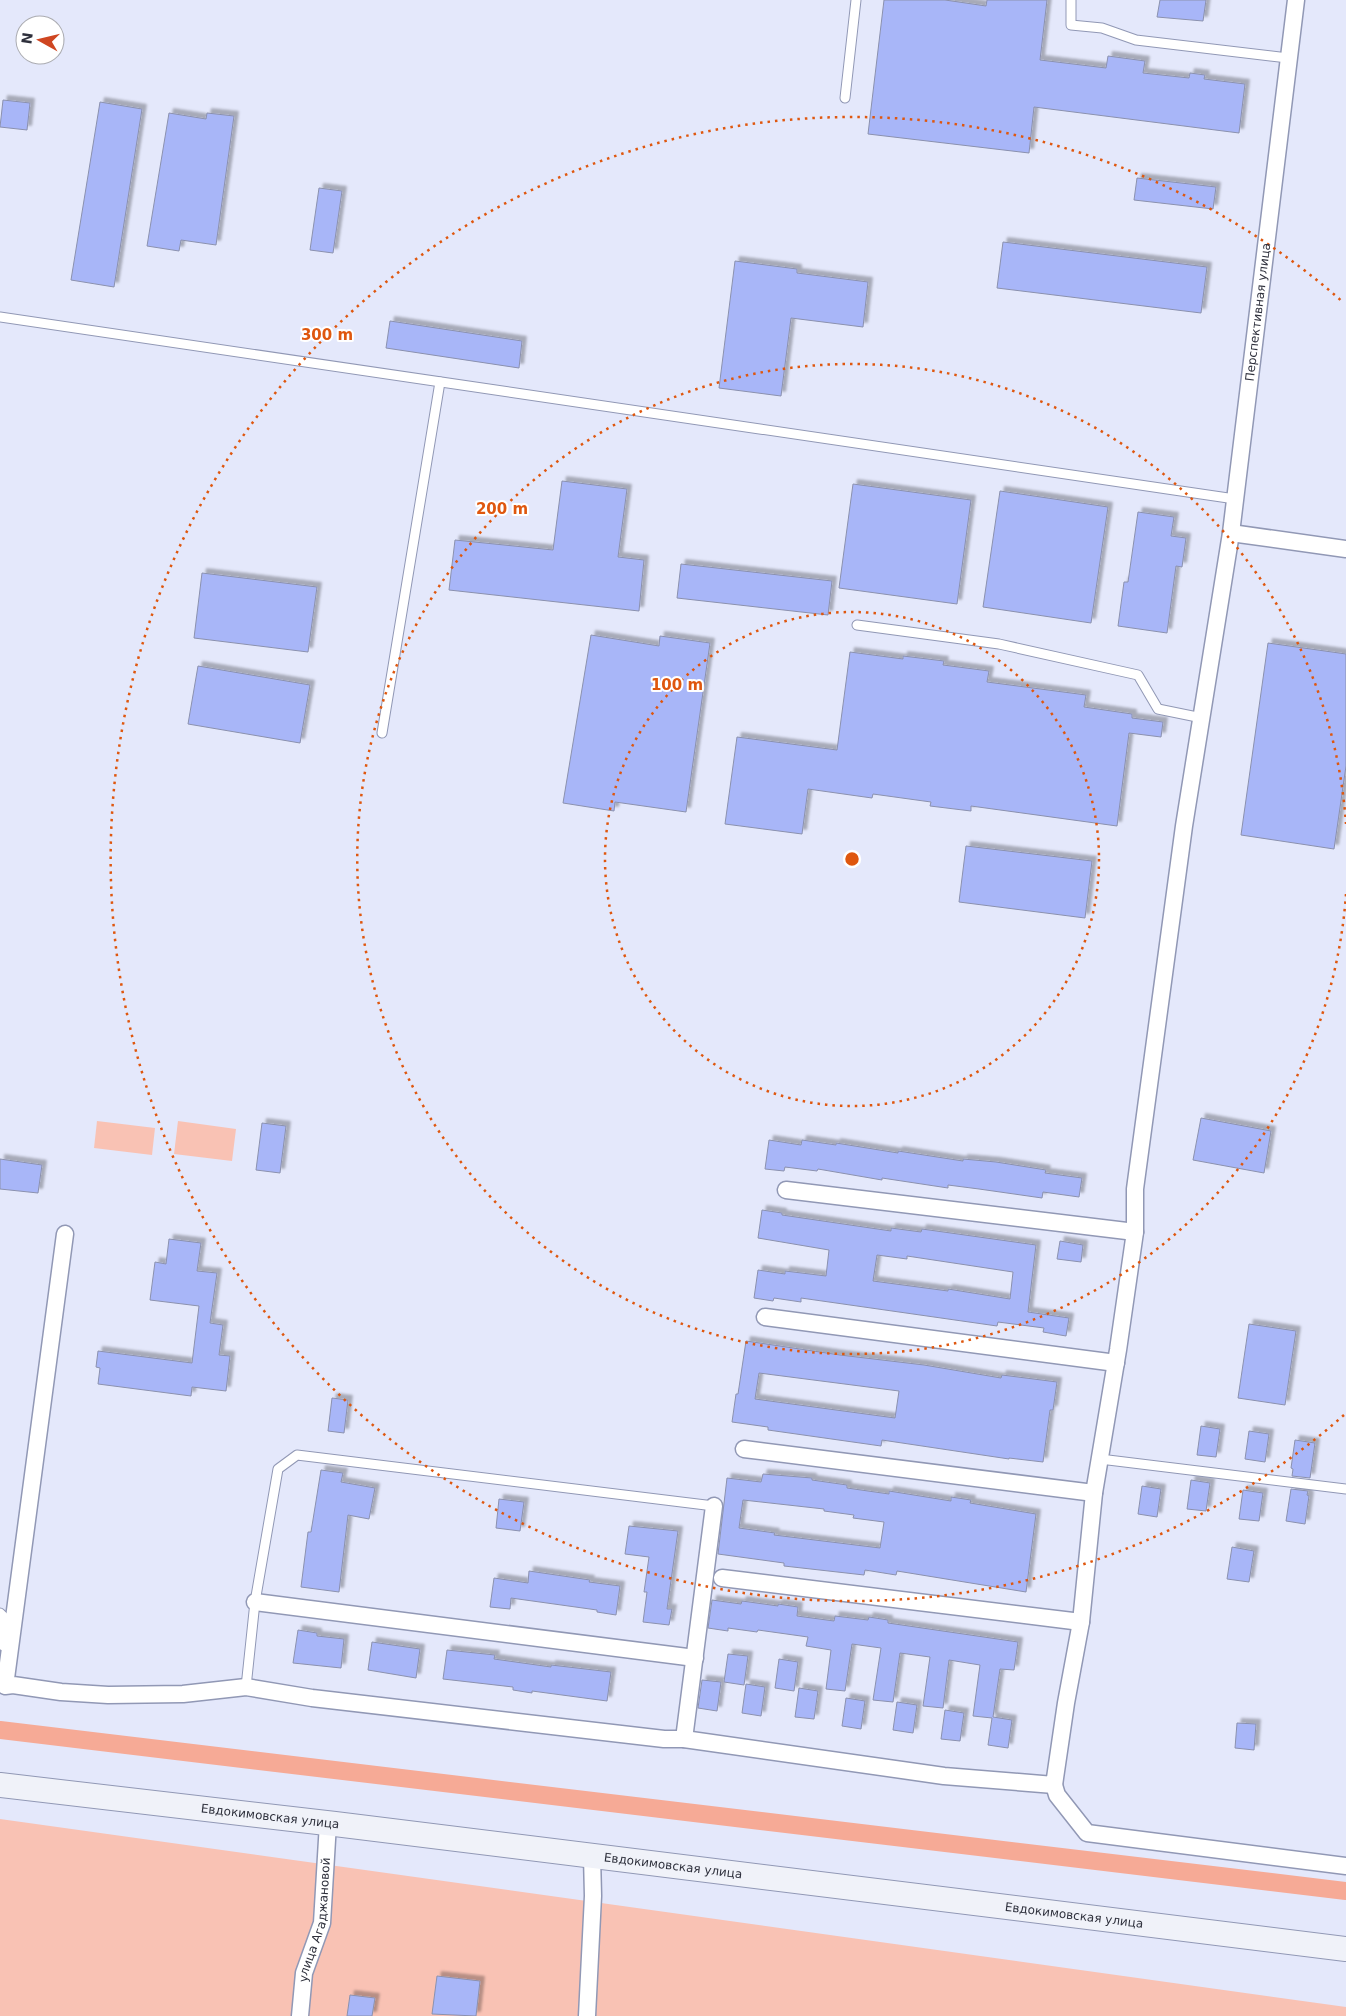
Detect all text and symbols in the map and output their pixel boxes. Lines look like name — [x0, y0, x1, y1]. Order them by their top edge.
north arrow — [15, 15, 65, 65]
text: N — [18, 31, 36, 45]
street label: Перспективная улица — [1243, 242, 1273, 382]
text: 300 m — [301, 326, 353, 344]
text: 200 m — [476, 500, 528, 518]
text: 100 m — [651, 676, 703, 694]
centre of rings — [843, 850, 861, 868]
street label: Евдокимовская улица — [200, 1801, 340, 1831]
street label: Евдокимовская улица — [603, 1850, 743, 1881]
street label: улица Агаджановой — [296, 1857, 333, 1983]
street label: Евдокимовская улица — [1004, 1900, 1144, 1931]

